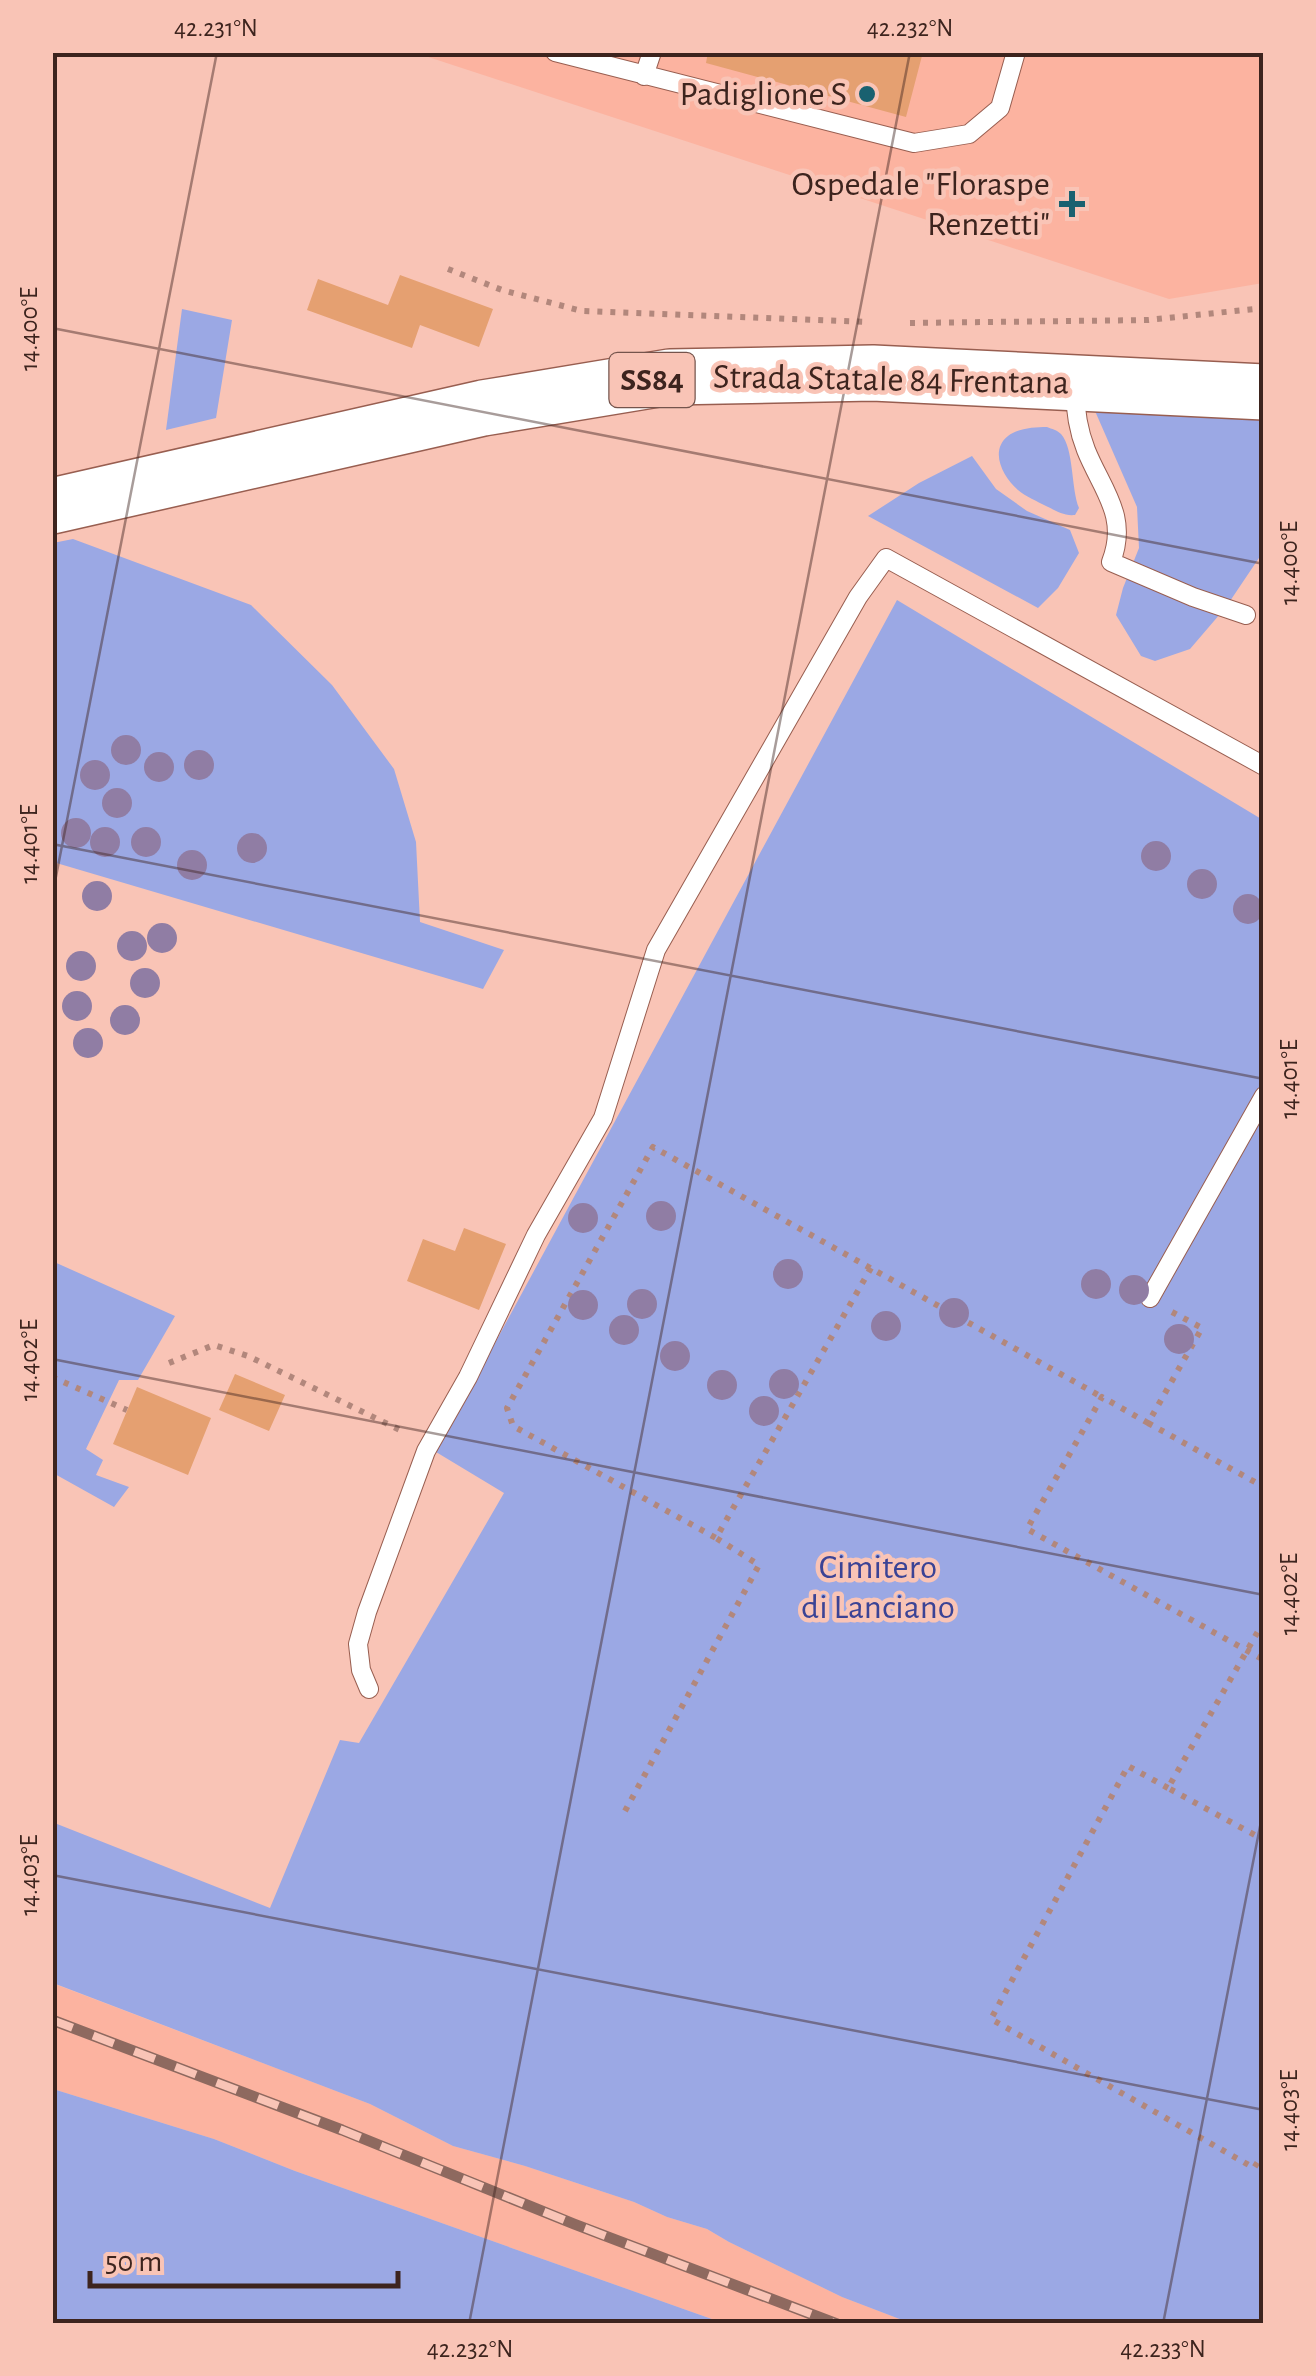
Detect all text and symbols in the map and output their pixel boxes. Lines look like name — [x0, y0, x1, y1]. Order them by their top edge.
text: 42.231°N — [174, 16, 258, 41]
text: 42.232°N — [867, 16, 953, 41]
place label: Padiglione S — [679, 77, 847, 112]
marker: Padiglione S — [856, 83, 878, 105]
place label: Ospedale "Floraspe Renzetti" — [792, 167, 1050, 242]
marker: Ospedale "Floraspe Renzetti" — [1059, 191, 1085, 217]
text: 14.400°E — [17, 287, 42, 371]
road number: SS84 — [610, 353, 694, 407]
street label: Strada Statale 84 Frentana — [713, 359, 1069, 401]
text: 14.400°E — [1277, 521, 1302, 605]
text: 14.401°E — [17, 804, 42, 884]
text: 14.401°E — [1277, 1039, 1302, 1119]
text: 14.402°E — [17, 1319, 42, 1401]
park label: Cimitero di Lanciano — [801, 1550, 955, 1625]
text: 14.402°E — [1277, 1553, 1302, 1635]
text: 14.403°E — [17, 1834, 42, 1916]
text: 14.403°E — [1277, 2069, 1302, 2151]
scale bar — [90, 2226, 398, 2288]
text: 50 m — [105, 2247, 162, 2277]
text: 42.232°N — [427, 2337, 513, 2362]
text: 42.233°N — [1120, 2337, 1206, 2362]

